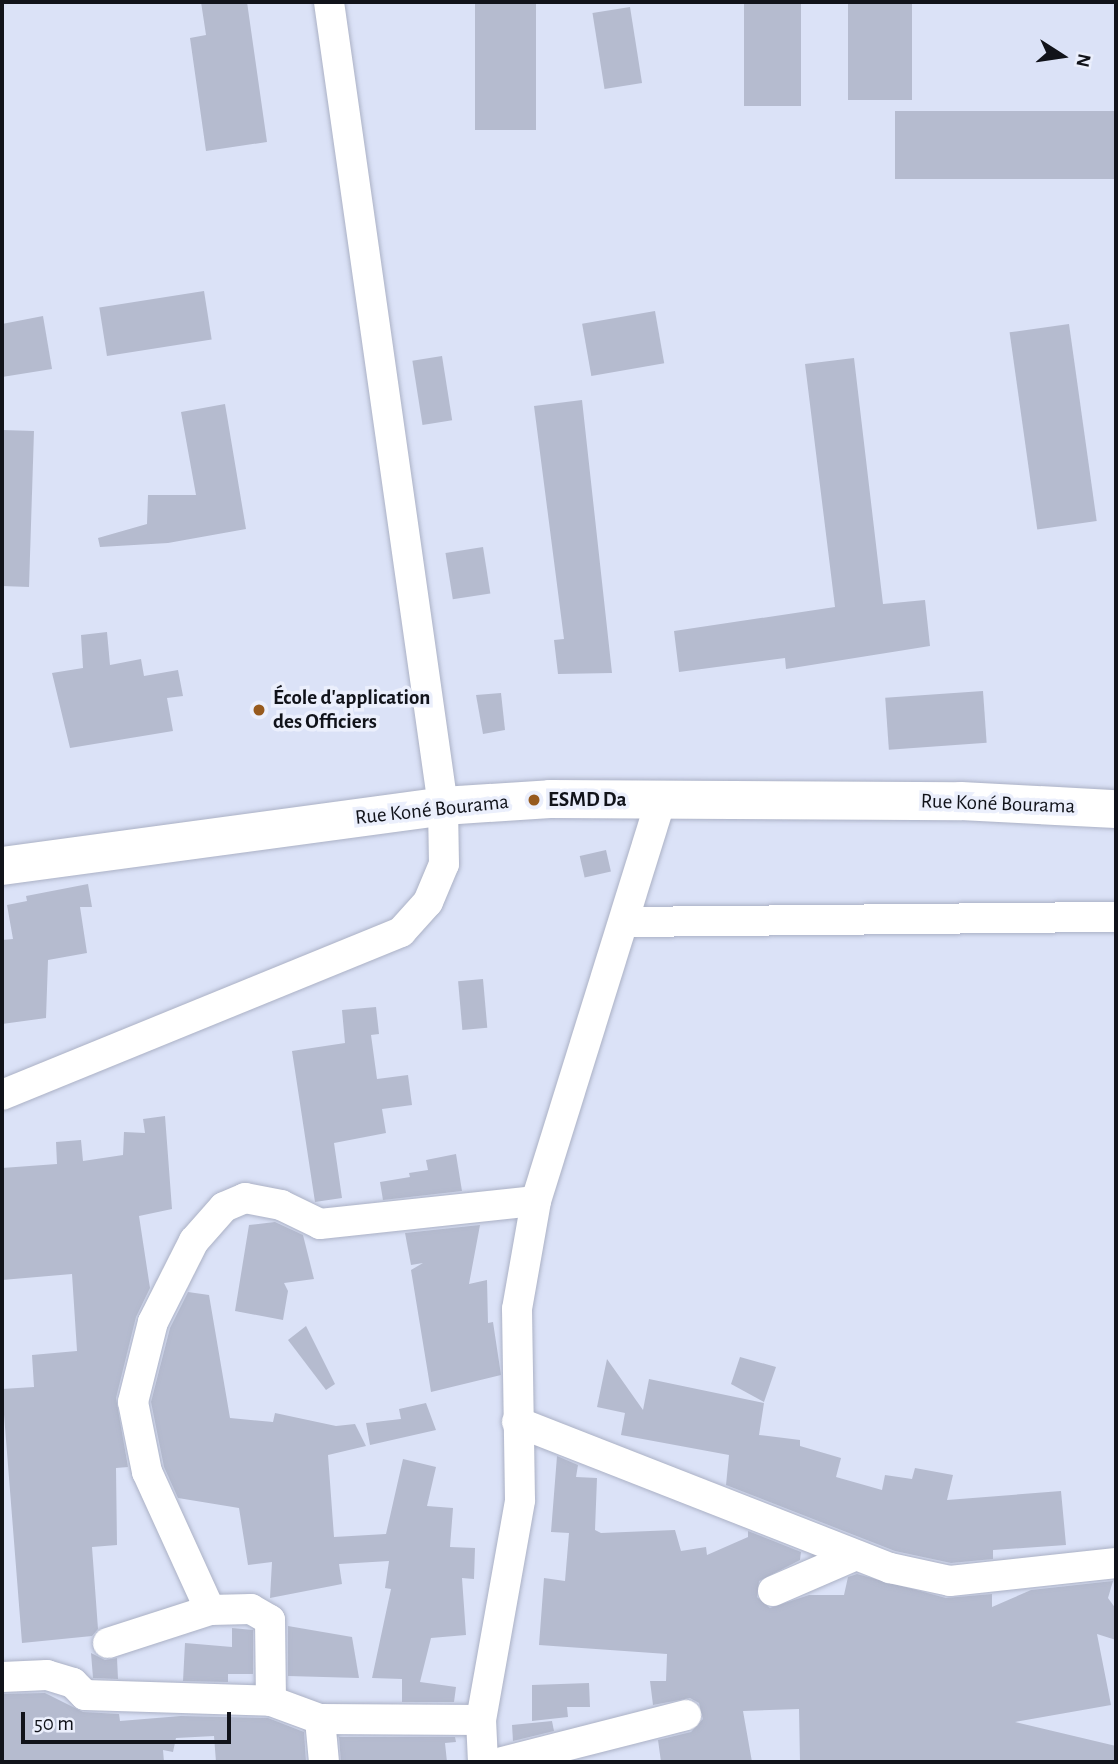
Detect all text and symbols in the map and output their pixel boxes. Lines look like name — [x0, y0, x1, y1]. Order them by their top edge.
north arrow — [1027, 21, 1097, 91]
text: N — [1072, 52, 1094, 69]
place label: École d'application des Officiers — [273, 685, 430, 735]
marker: École d'application des Officiers — [251, 702, 267, 718]
place label: ESMD Da — [548, 787, 627, 813]
street label: Rue Koné Bourama — [354, 789, 510, 831]
street label: Rue Koné Bourama — [920, 789, 1076, 819]
marker: ESMD Da — [526, 792, 542, 808]
scale bar — [24, 1698, 234, 1742]
text: 50 m — [34, 1713, 74, 1734]

